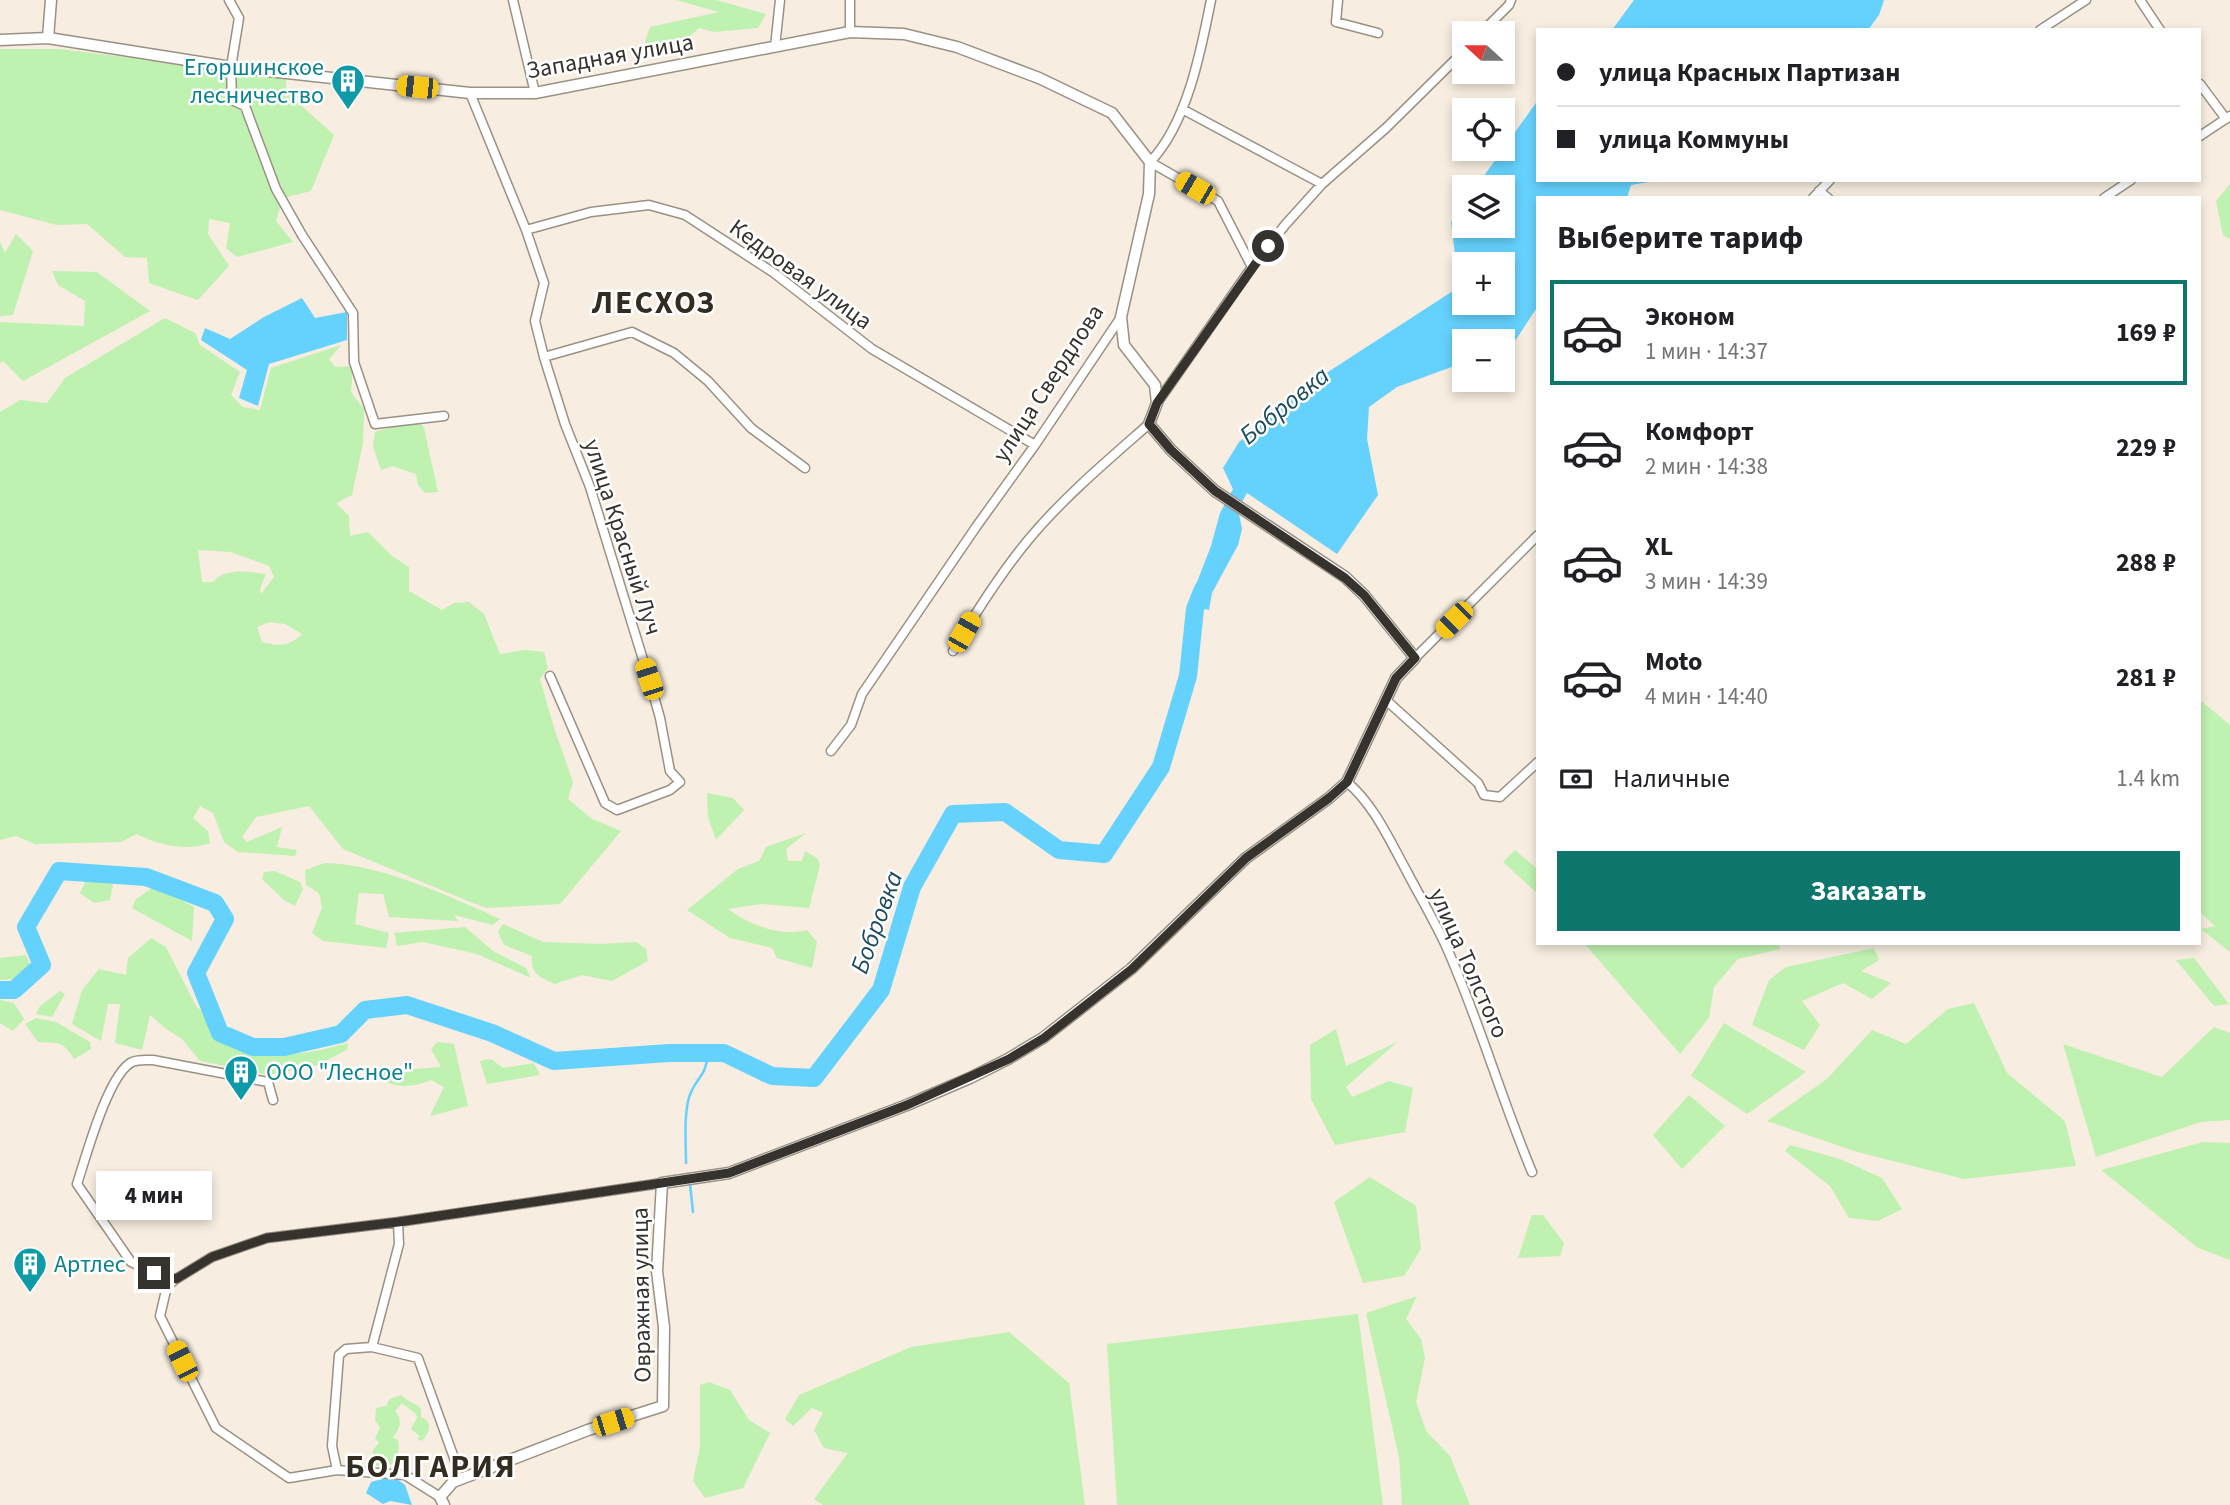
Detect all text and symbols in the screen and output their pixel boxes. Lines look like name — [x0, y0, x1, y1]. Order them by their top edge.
north arrow — [1452, 21, 1516, 84]
map controls — [1452, 21, 1515, 392]
street label: Западная улица — [524, 25, 696, 88]
place label: Егоршинское лесничество — [184, 50, 324, 113]
text: улица Красных Партизан — [1599, 54, 1900, 91]
building icon: Егоршинское лесничество — [329, 62, 367, 111]
car — [396, 74, 439, 100]
button: locate — [1452, 98, 1515, 161]
text: улица Коммуны — [1599, 121, 1789, 158]
car — [1172, 168, 1219, 208]
button: layers — [1452, 175, 1515, 238]
street label: Кедровая улица — [722, 210, 879, 338]
text: Выберите тариф — [1557, 215, 1804, 261]
route start — [1252, 230, 1284, 262]
button: + — [1452, 252, 1515, 315]
district label: ЛЕСХОЗ — [591, 280, 716, 326]
street label: улица Свердлова — [984, 297, 1113, 469]
text: Эконом — [1645, 298, 1735, 335]
icon: car — [1561, 301, 1624, 364]
text: 169 ₽ — [2116, 314, 2176, 351]
button: − — [1452, 329, 1515, 392]
text: 1 мин · 14:37 — [1645, 335, 1768, 368]
water label: Бобровка — [1231, 357, 1337, 453]
text: Комфорт — [1645, 413, 1754, 450]
icon: car — [1561, 416, 1624, 479]
text: 229 ₽ — [2116, 429, 2176, 466]
street label: улица Красный Луч — [574, 435, 671, 640]
text: 2 мин · 14:38 — [1645, 450, 1768, 483]
text: XL — [1645, 528, 1673, 565]
icon: car — [1561, 531, 1624, 594]
text: 288 ₽ — [2116, 544, 2176, 581]
text: 3 мин · 14:39 — [1645, 565, 1768, 598]
car — [1432, 598, 1477, 642]
car — [945, 609, 984, 655]
text: Moto — [1645, 643, 1702, 680]
icon: car — [1561, 646, 1624, 709]
car — [633, 656, 666, 702]
text: 281 ₽ — [2116, 659, 2176, 696]
text: 4 мин · 14:40 — [1645, 680, 1768, 713]
icon: cash — [1557, 760, 1595, 798]
text: Наличные — [1613, 760, 1730, 797]
text: 1.4 km — [2116, 762, 2180, 795]
button: Заказать — [1557, 851, 2180, 931]
water label: Бобровка — [841, 866, 912, 979]
street label: улица Толстого — [1420, 883, 1517, 1044]
building icon: ООО "Лесное" — [222, 1053, 260, 1102]
place label: ООО "Лесное" — [266, 1055, 413, 1090]
callout: 4 мин — [96, 1172, 212, 1220]
text: 4 мин — [125, 1179, 183, 1212]
street label: Овражная улица — [622, 1207, 661, 1383]
building icon: Артлес — [11, 1245, 49, 1294]
place label: Артлес — [54, 1247, 126, 1282]
route end — [138, 1257, 170, 1289]
car — [164, 1338, 201, 1384]
car — [590, 1406, 637, 1438]
district label: БОЛГАРИЯ — [345, 1444, 517, 1490]

